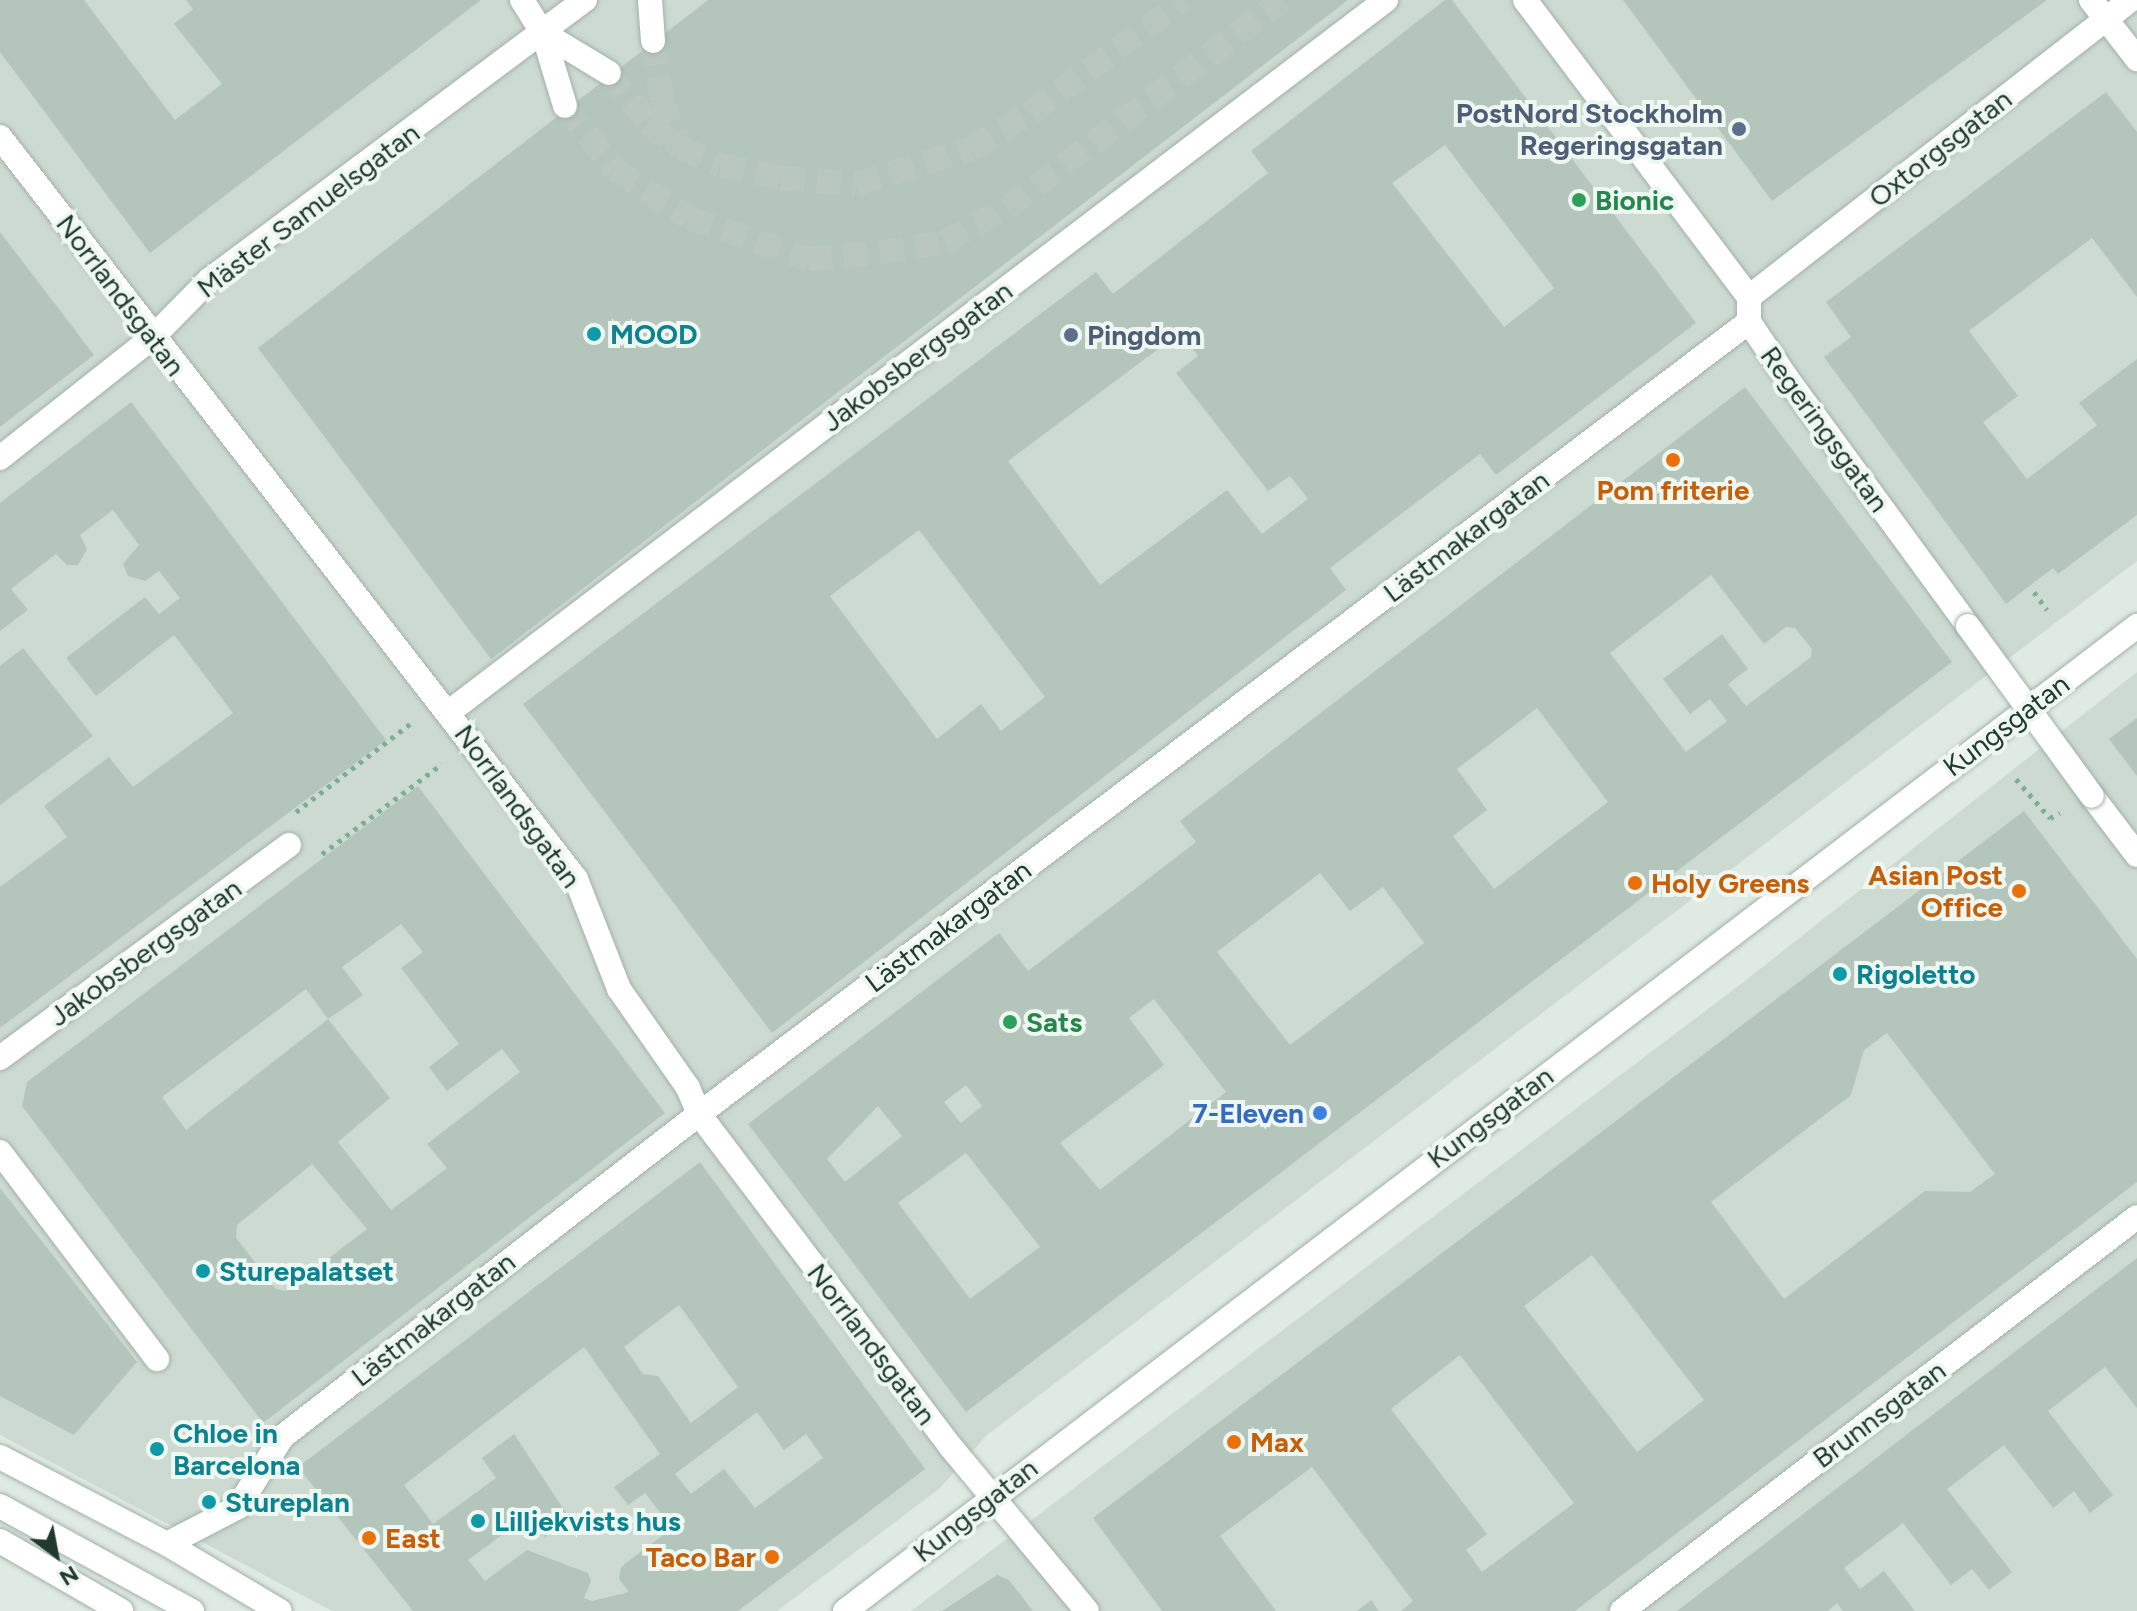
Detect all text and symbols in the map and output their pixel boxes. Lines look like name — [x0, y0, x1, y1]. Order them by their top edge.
street label: Oxtorgsgatan — [1862, 82, 2018, 214]
place label: PostNord Stockholm Regeringsgatan — [1456, 96, 1723, 162]
street label: Mäster Samuelsgatan — [190, 115, 426, 305]
marker: PostNord Stockholm Regeringsgatan — [1730, 120, 1748, 138]
place label: Bionic — [1595, 183, 1674, 217]
marker: Bionic — [1570, 191, 1588, 209]
street label: Norrlandsgatan — [49, 208, 193, 382]
street label: Jakobsbergsgatan — [815, 274, 1019, 438]
place label: MOOD — [610, 317, 698, 351]
place label: Pingdom — [1087, 318, 1201, 352]
marker: MOOD — [585, 325, 603, 343]
marker: Pingdom — [1062, 326, 1080, 344]
street label: Regeringsgatan — [1754, 340, 1896, 518]
marker: Pom friterie — [1664, 451, 1682, 469]
street label: Lästmakargatan — [1377, 463, 1555, 609]
place label: Pom friterie — [1597, 473, 1749, 507]
street label: Kungsgatan — [1936, 667, 2076, 783]
street label: Norrlandsgatan — [448, 718, 588, 894]
street label: Lästmakargatan — [859, 853, 1037, 999]
place label: Asian Post Office — [1868, 858, 2003, 924]
place label: Holy Greens — [1651, 866, 1809, 900]
street label: Jakobsbergsgatan — [42, 871, 248, 1033]
marker: Holy Greens — [1626, 874, 1644, 892]
marker: Asian Post Office — [2010, 882, 2028, 900]
place label: Rigoletto — [1856, 957, 1975, 991]
marker: Rigoletto — [1831, 965, 1849, 983]
place label: Sats — [1026, 1005, 1082, 1039]
marker: Sats — [1001, 1013, 1019, 1031]
street label: Kungsgatan — [1420, 1059, 1560, 1175]
place label: 7-Eleven — [1192, 1096, 1304, 1130]
marker: 7-Eleven — [1311, 1104, 1329, 1122]
street label: Lästmakargatan — [344, 1245, 522, 1393]
place label: Sturepalatset — [219, 1254, 394, 1288]
street label: Norrlandsgatan — [800, 1257, 944, 1431]
marker: Sturepalatset — [194, 1262, 212, 1280]
street label: Brunnsgatan — [1806, 1353, 1952, 1475]
place label: Chloe in Barcelona — [173, 1416, 300, 1482]
place label: Max — [1250, 1425, 1304, 1459]
marker: Max — [1225, 1433, 1243, 1451]
marker: Chloe in Barcelona — [148, 1440, 166, 1458]
street label: Kungsgatan — [906, 1451, 1044, 1569]
place label: Stureplan — [225, 1485, 350, 1519]
marker: Stureplan — [200, 1493, 218, 1511]
place label: Lilljekvists hus — [494, 1504, 681, 1538]
marker: Lilljekvists hus — [469, 1512, 487, 1530]
north arrow — [16, 1515, 96, 1595]
place label: East — [385, 1521, 441, 1555]
marker: East — [360, 1529, 378, 1547]
place label: Taco Bar — [646, 1540, 756, 1574]
marker: Taco Bar — [763, 1548, 781, 1566]
text: N — [55, 1560, 83, 1592]

